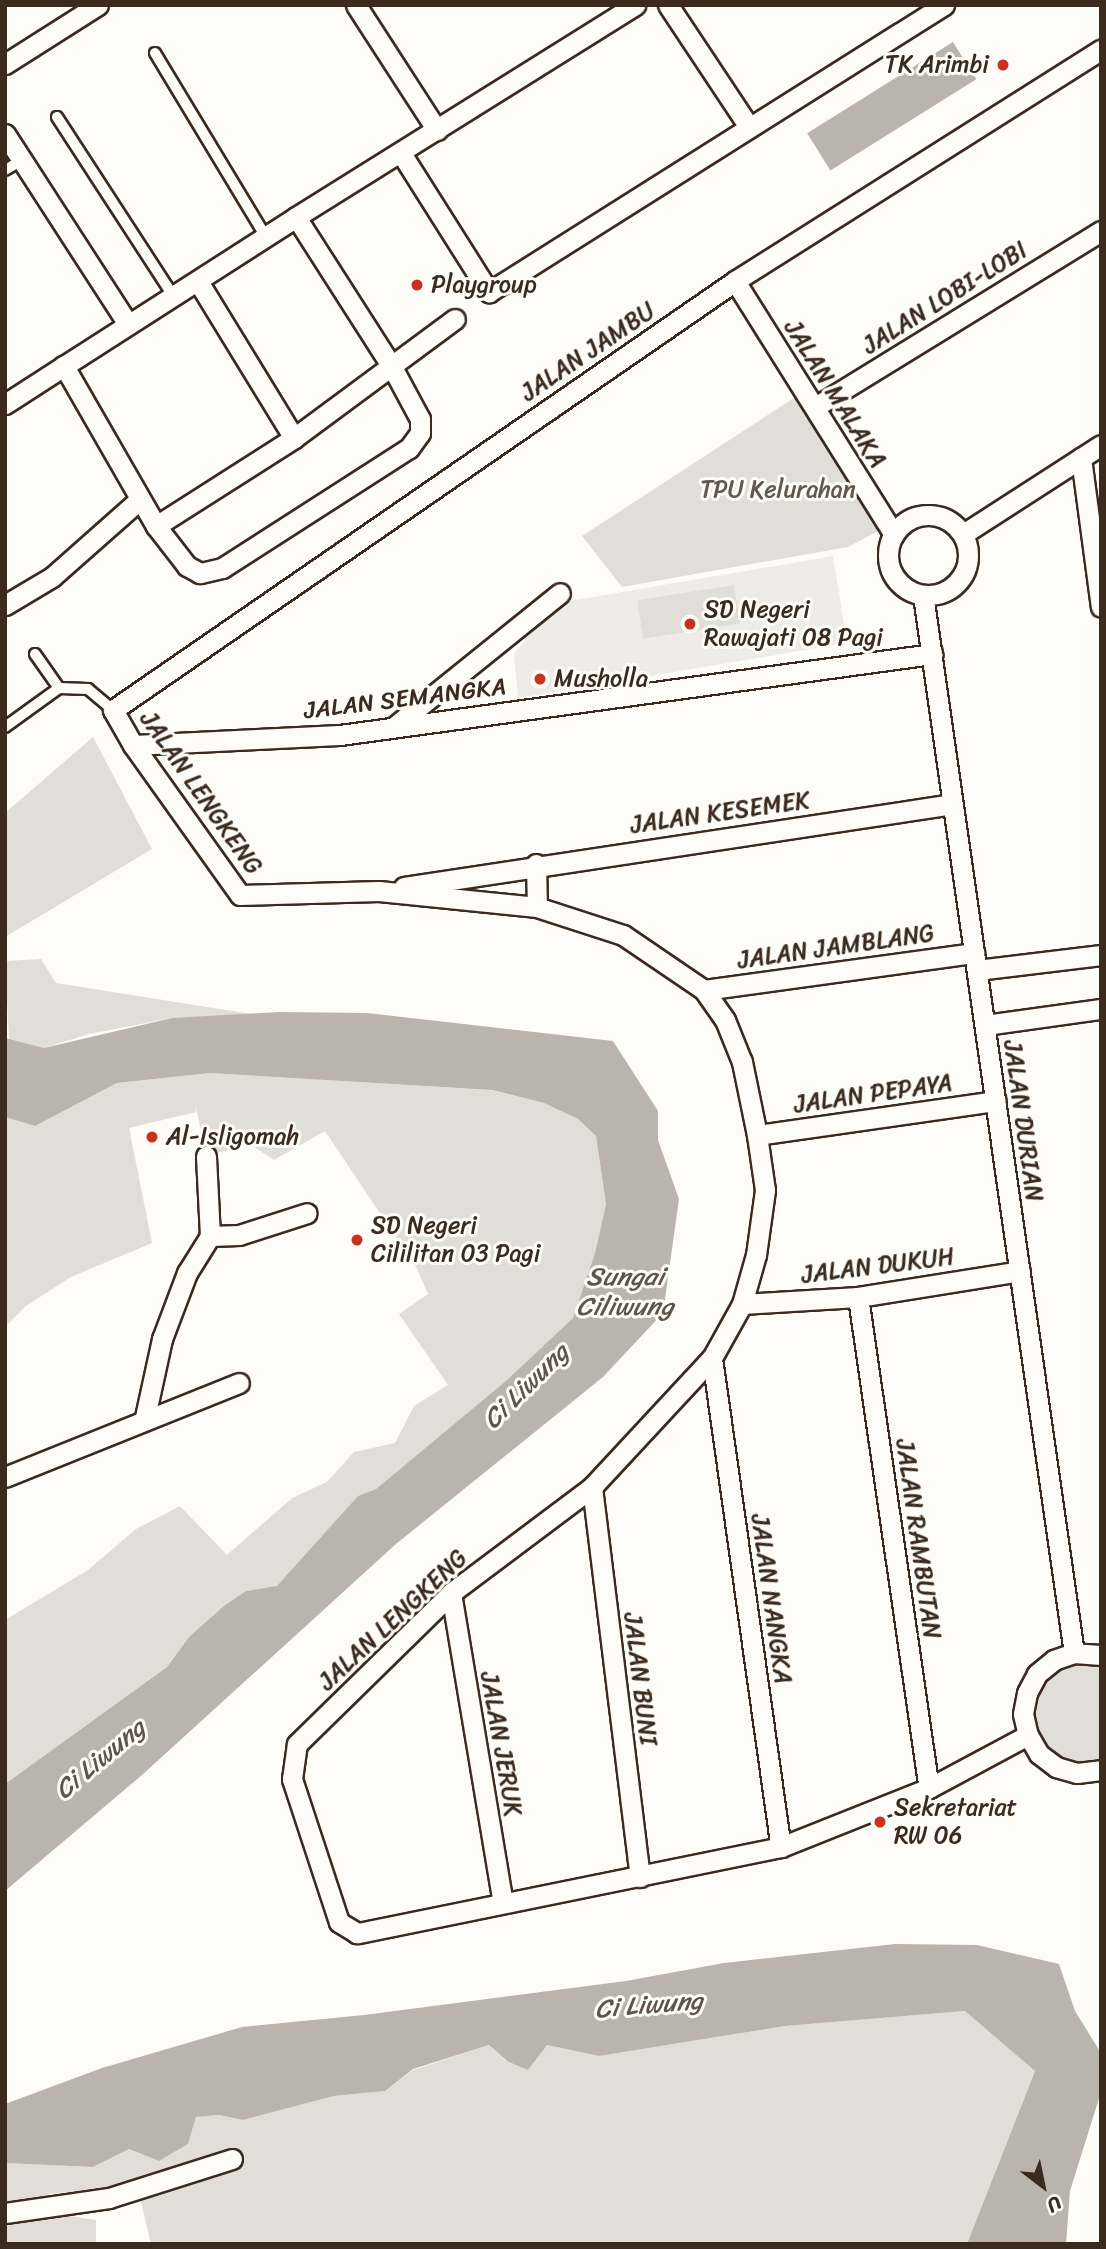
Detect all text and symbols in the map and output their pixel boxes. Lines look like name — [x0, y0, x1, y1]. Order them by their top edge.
place label: TK Arimbi — [885, 51, 989, 79]
marker: TK Arimbi — [995, 57, 1011, 73]
street label: JALAN LOBI-LOBI — [857, 236, 1033, 360]
place label: Playgroup — [431, 271, 537, 299]
marker: Playgroup — [409, 277, 425, 293]
street label: JALAN JAMBU — [516, 297, 660, 407]
street label: JALAN MALAKA — [778, 315, 892, 473]
park label: TPU Kelurahan — [700, 476, 856, 504]
place label: SD Negeri Rawajati 08 Pagi — [704, 596, 883, 652]
marker: SD Negeri Rawajati 08 Pagi — [682, 616, 698, 632]
place label: Musholla — [554, 665, 648, 693]
marker: Musholla — [532, 671, 548, 687]
street label: JALAN SEMANGKA — [302, 672, 508, 726]
street label: JALAN LENGKENG — [134, 706, 268, 880]
street label: JALAN KESEMEK — [629, 786, 811, 840]
street label: JALAN JAMBLANG — [736, 919, 936, 975]
street label: JALAN DURIAN — [998, 1039, 1048, 1203]
street label: JALAN PEPAYA — [793, 1069, 953, 1119]
place label: Al-Isligomah — [166, 1123, 299, 1151]
marker: Al-Isligomah — [144, 1129, 160, 1145]
place label: SD Negeri Cililitan 03 Pagi — [371, 1212, 540, 1268]
marker: SD Negeri Cililitan 03 Pagi — [349, 1232, 365, 1248]
street label: JALAN DUKUH — [800, 1242, 956, 1290]
water label: Sungai Ciliwung — [576, 1261, 674, 1322]
water label: Ci Liwung — [477, 1337, 575, 1435]
street label: JALAN RAMBUTAN — [890, 1437, 946, 1641]
street label: JALAN NANGKA — [745, 1512, 797, 1686]
street label: JALAN LENGKENG — [313, 1544, 473, 1696]
street label: JALAN BUNI — [618, 1612, 662, 1746]
street label: JALAN JERUK — [474, 1670, 528, 1818]
water label: Ci Liwung — [48, 1712, 152, 1806]
place label: Sekretariat RW 06 — [894, 1794, 1017, 1850]
marker: Sekretariat RW 06 — [872, 1814, 888, 1830]
water label: Ci Liwung — [594, 1985, 704, 2025]
north arrow — [1008, 2151, 1078, 2221]
text: U — [1040, 2187, 1068, 2222]

